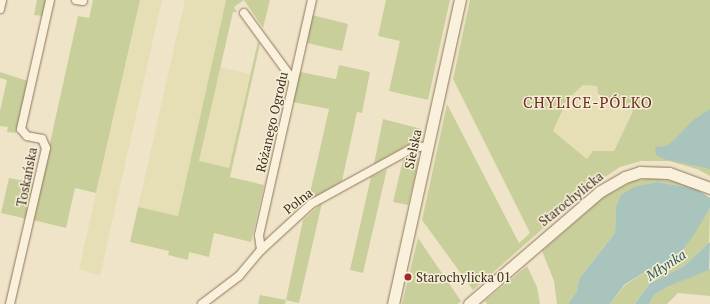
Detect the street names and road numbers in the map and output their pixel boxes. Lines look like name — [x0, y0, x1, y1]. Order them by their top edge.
street label: Różanego Ogrodu — [253, 70, 291, 174]
street label: Sielska — [401, 128, 425, 170]
street label: Toskańska — [14, 146, 40, 208]
street label: Starochylicka — [536, 168, 606, 230]
street label: Polna — [280, 185, 316, 217]

